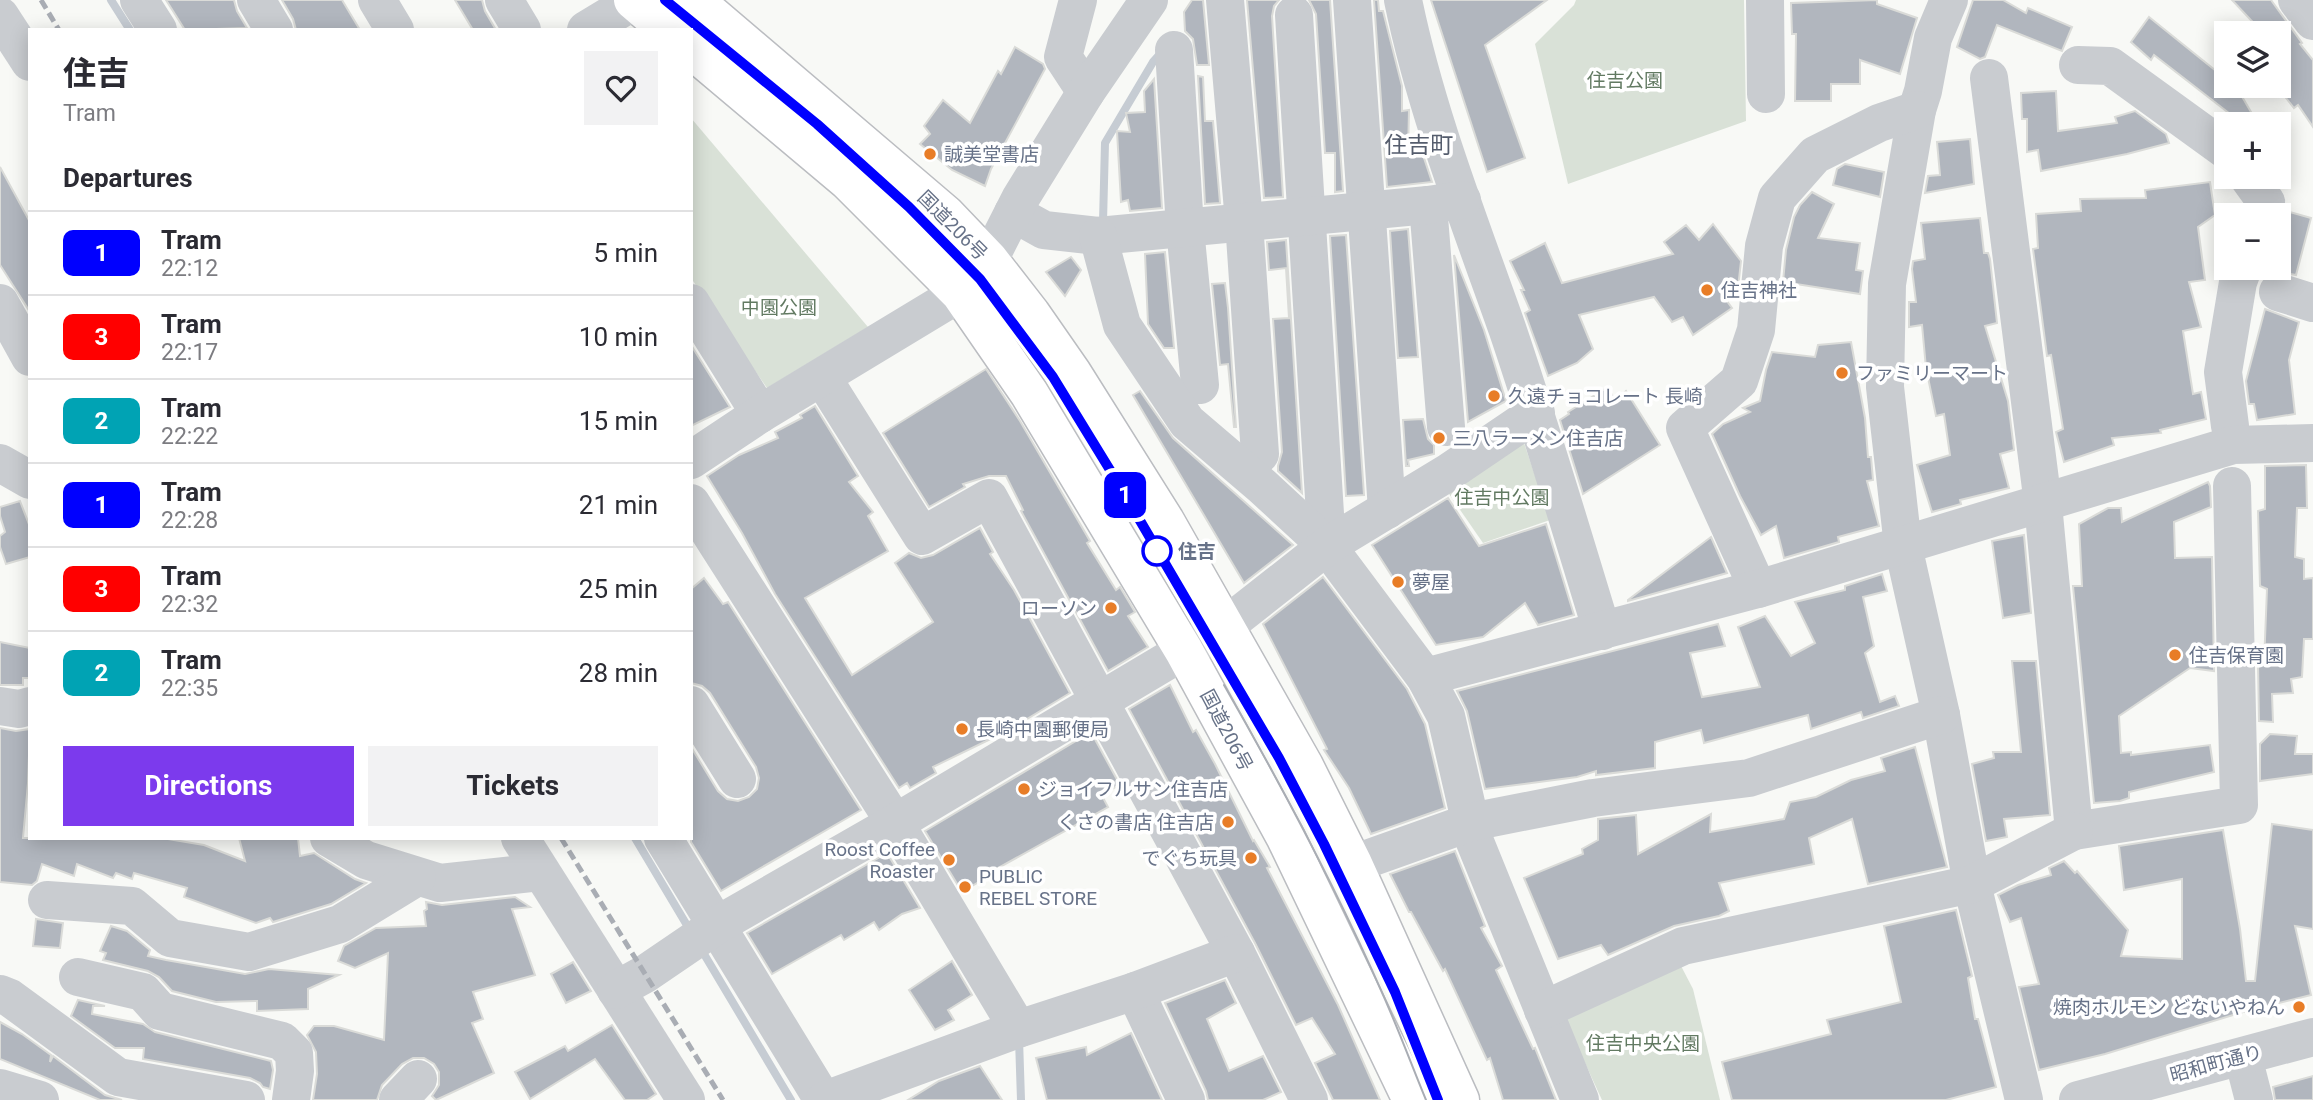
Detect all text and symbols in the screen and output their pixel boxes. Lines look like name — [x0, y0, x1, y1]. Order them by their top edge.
map controls — [2214, 21, 2291, 280]
button: layers — [2214, 21, 2291, 98]
button: heart — [584, 51, 658, 125]
text: 住吉 — [63, 54, 129, 93]
park label: 住吉公園 — [1587, 69, 1663, 92]
text: Tram — [63, 100, 116, 127]
button: + — [2214, 112, 2291, 189]
district label: 住吉町 — [1385, 132, 1454, 159]
place label: 誠美堂書店 — [944, 143, 1039, 166]
marker: 誠美堂書店 — [922, 146, 938, 162]
text: Departures — [63, 163, 193, 193]
street label: 国道206号 — [913, 186, 992, 265]
button: − — [2214, 203, 2291, 280]
text: Tram — [161, 225, 222, 255]
text: 5 min — [593, 238, 658, 268]
text: 1 — [95, 239, 108, 267]
text: 22:12 — [161, 255, 218, 282]
place label: 住吉神社 — [1721, 279, 1797, 302]
marker: 住吉神社 — [1699, 282, 1715, 298]
park label: 中園公園 — [741, 296, 817, 319]
text: Tram — [161, 309, 222, 339]
text: 10 min — [579, 322, 658, 352]
text: 3 — [95, 323, 108, 351]
text: 22:17 — [161, 339, 218, 366]
place label: ファミリーマート — [1856, 362, 2008, 385]
marker: ファミリーマート — [1834, 365, 1850, 381]
place label: 久遠チョコレート 長崎 — [1508, 385, 1703, 408]
marker: 久遠チョコレート 長崎 — [1486, 388, 1502, 404]
text: Tram — [161, 393, 222, 423]
text: 15 min — [579, 406, 658, 436]
text: 2 — [95, 407, 108, 435]
text: 22:22 — [161, 423, 218, 450]
place label: 三八ラーメン住吉店 — [1453, 427, 1623, 450]
marker: 三八ラーメン住吉店 — [1431, 430, 1447, 446]
line badge: 1 — [1102, 472, 1148, 518]
text: Tram — [161, 477, 222, 507]
text: 1 — [1118, 481, 1132, 509]
park label: 住吉中公園 — [1454, 486, 1550, 509]
text: 21 min — [579, 490, 658, 520]
text: 1 — [95, 491, 108, 519]
text: 22:28 — [161, 507, 218, 534]
marker: 住吉 — [1142, 536, 1172, 566]
place label: 住吉 — [1178, 540, 1216, 563]
text: Tram — [161, 561, 222, 591]
place label: 夢屋 — [1412, 571, 1450, 594]
text: 25 min — [579, 574, 658, 604]
marker: 夢屋 — [1390, 574, 1406, 590]
text: 3 — [95, 575, 108, 603]
text: 22:32 — [161, 591, 218, 618]
place label: ローソン — [1021, 597, 1097, 620]
marker: ローソン — [1103, 600, 1119, 616]
place label: 住吉保育園 — [2189, 644, 2284, 667]
text: Tram — [161, 645, 222, 675]
marker: 住吉保育園 — [2167, 647, 2183, 663]
text: 28 min — [579, 658, 658, 688]
text: 2 — [95, 659, 108, 687]
text: 22:35 — [161, 675, 218, 702]
street label: 国道206号 — [1196, 686, 1258, 775]
place label: 長崎中園郵便局 — [976, 718, 1109, 741]
marker: 長崎中園郵便局 — [954, 721, 970, 737]
button: Directions — [63, 746, 354, 826]
button: Tickets — [368, 746, 658, 826]
place label: ジョイフルサン住吉店 — [1038, 778, 1228, 801]
marker: ジョイフルサン住吉店 — [1016, 781, 1032, 797]
place label: くさの書店 住吉店 — [1057, 811, 1214, 834]
marker: くさの書店 住吉店 — [1220, 814, 1236, 830]
place label: Roost Coffee Roaster — [825, 838, 936, 883]
place label: でぐち玩具 — [1142, 847, 1237, 870]
marker: でぐち玩具 — [1243, 850, 1259, 866]
marker: Roost Coffee Roaster — [941, 852, 957, 868]
place label: PUBLIC REBEL STORE — [979, 865, 1097, 910]
marker: PUBLIC REBEL STORE — [957, 879, 973, 895]
place label: 焼肉ホルモン どないやねん — [2053, 996, 2285, 1019]
marker: 焼肉ホルモン どないやねん — [2291, 999, 2307, 1015]
park label: 住吉中央公園 — [1586, 1032, 1700, 1055]
street label: 昭和町通り — [2167, 1040, 2265, 1087]

